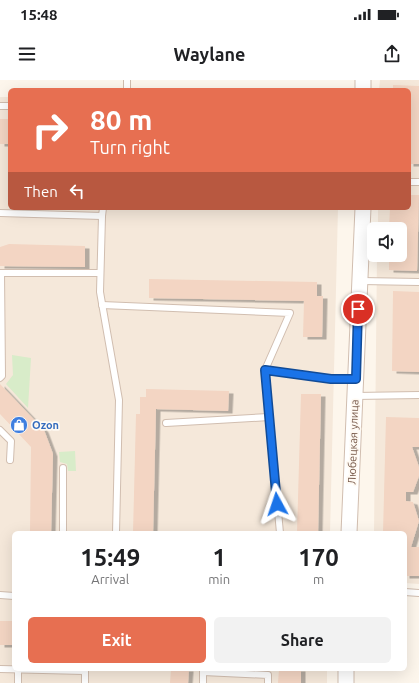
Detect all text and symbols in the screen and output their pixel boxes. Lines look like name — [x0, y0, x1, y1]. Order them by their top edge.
text: 15:48 — [20, 6, 58, 23]
icon: menu — [16, 43, 38, 65]
icon: share — [381, 43, 403, 65]
text: Waylane — [174, 44, 245, 64]
icon: right — [24, 104, 76, 156]
text: 80 m — [90, 104, 152, 135]
text: Turn right — [90, 137, 170, 157]
icon: left — [66, 180, 88, 202]
text: Then — [24, 183, 58, 200]
map controls — [367, 222, 407, 262]
button: sound — [367, 222, 407, 262]
pin — [341, 292, 375, 326]
icon: arrive — [347, 298, 369, 320]
street label: Любецкая улица — [346, 399, 360, 485]
shop icon: Ozon — [9, 415, 29, 435]
place label: Ozon — [32, 419, 59, 431]
position arrow — [256, 483, 298, 525]
text: 15:49 — [80, 544, 140, 571]
text: 1 — [212, 544, 226, 571]
text: 170 — [298, 544, 339, 571]
text: Arrival — [91, 572, 129, 586]
text: min — [208, 572, 230, 586]
text: m — [313, 572, 324, 586]
button: Exit — [28, 617, 206, 663]
button: Share — [214, 617, 391, 663]

